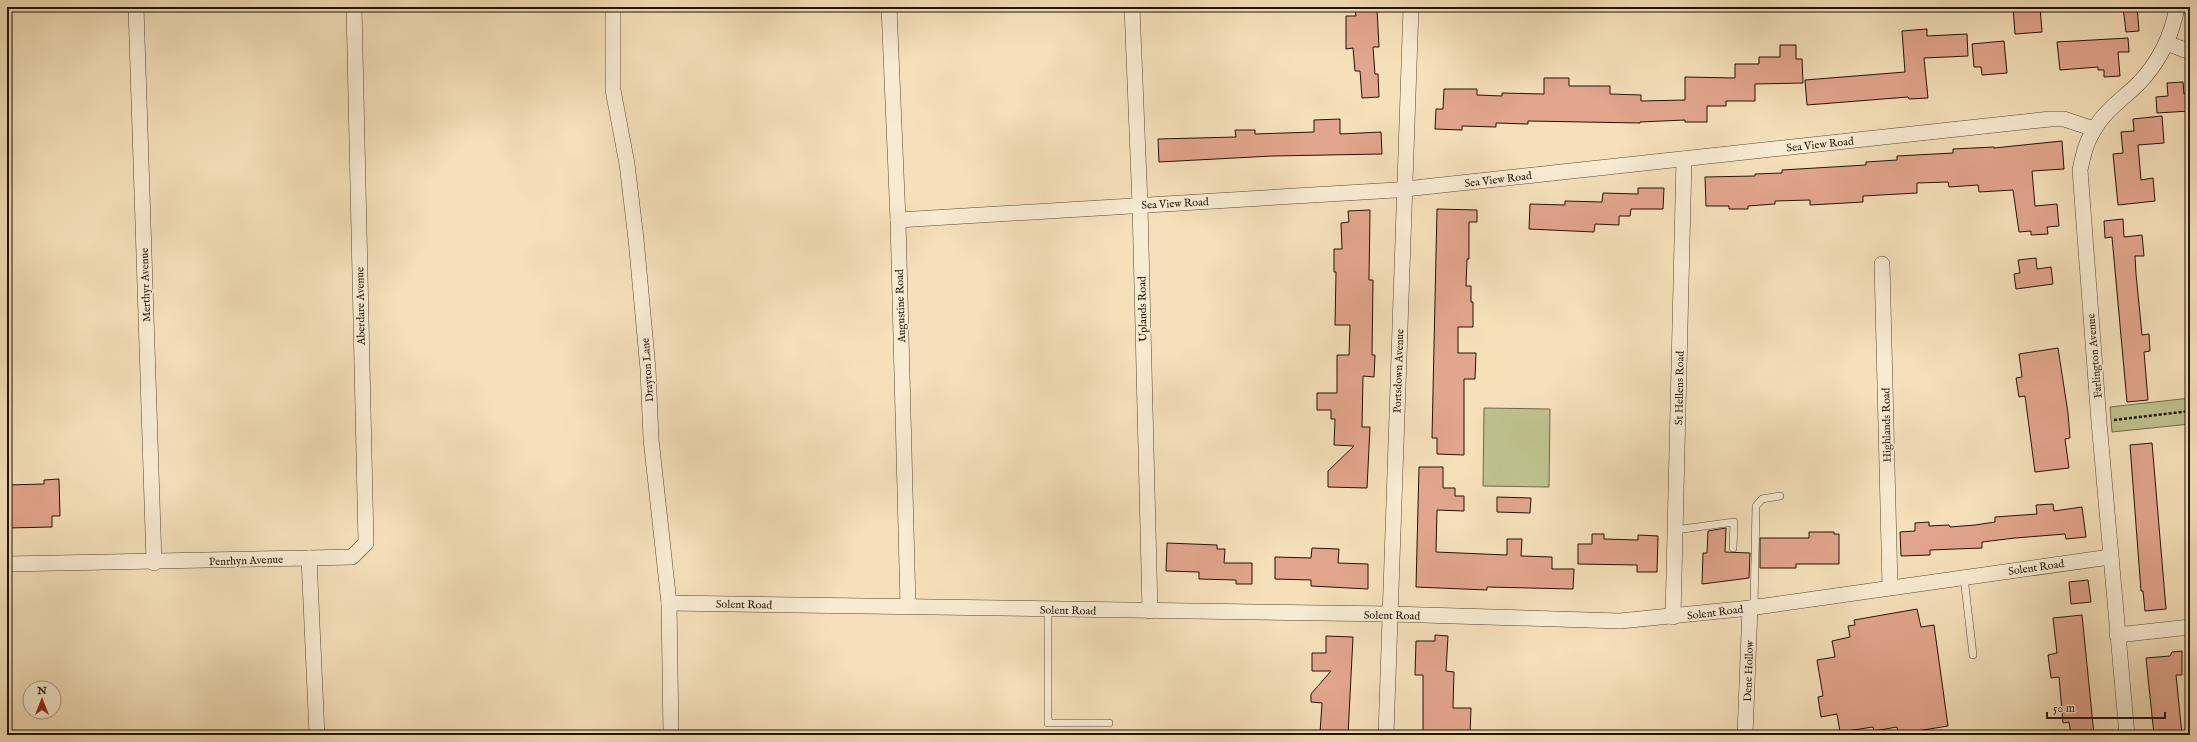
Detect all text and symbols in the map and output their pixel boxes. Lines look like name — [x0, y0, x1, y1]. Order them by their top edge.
street label: Sea View Road — [1786, 134, 1855, 155]
street label: Sea View Road — [1464, 169, 1533, 191]
street label: Sea View Road — [1141, 195, 1209, 213]
street label: Merthyr Avenue — [138, 248, 154, 322]
street label: Aberdare Avenue — [353, 267, 369, 346]
street label: Augustine Road — [893, 269, 909, 344]
street label: Uplands Road — [1135, 276, 1151, 342]
street label: Farlington Avenue — [2084, 313, 2106, 399]
street label: Portsdown Avenue — [1391, 329, 1407, 414]
street label: Drayton Lane — [639, 337, 657, 402]
street label: St Hellens Road — [1672, 351, 1688, 425]
street label: Highlands Road — [1879, 387, 1895, 463]
street label: Penrhyn Avenue — [209, 553, 283, 569]
street label: Solent Road — [2007, 557, 2065, 579]
street label: Solent Road — [716, 598, 772, 612]
street label: Solent Road — [1686, 603, 1744, 623]
street label: Solent Road — [1040, 604, 1096, 618]
street label: Solent Road — [1364, 609, 1420, 623]
street label: Dene Hollow — [1741, 639, 1757, 702]
north arrow — [22, 680, 62, 720]
text: N — [36, 684, 47, 698]
scale bar — [2047, 694, 2165, 720]
text: 50 m — [2053, 701, 2075, 716]

